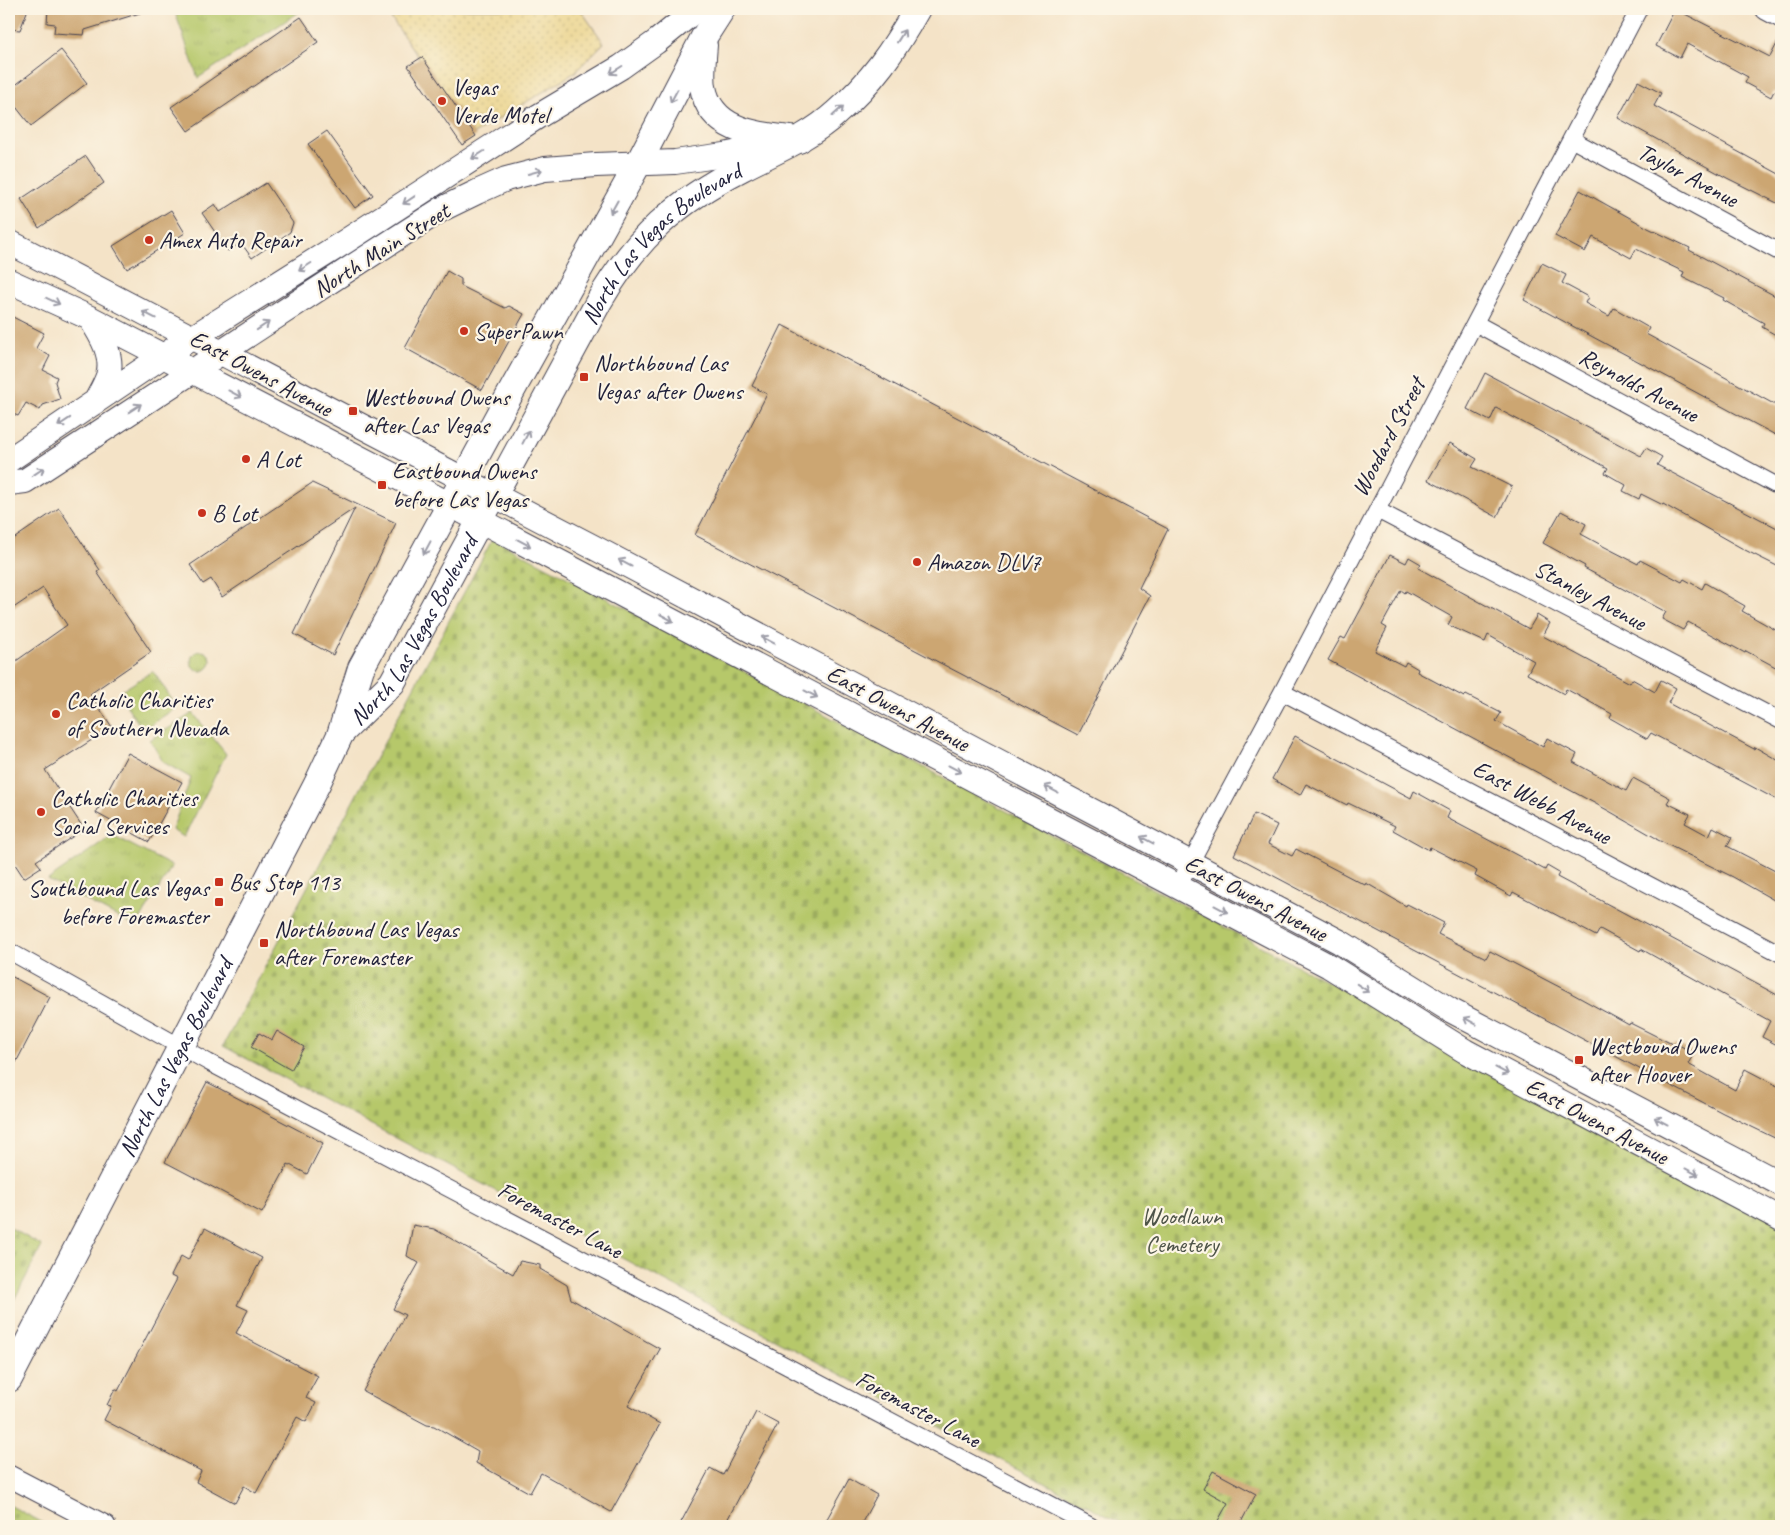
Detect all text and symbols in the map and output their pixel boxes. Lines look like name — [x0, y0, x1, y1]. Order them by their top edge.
one-way arrow — [897, 29, 907, 43]
one-way arrow — [609, 65, 623, 75]
place label: Vegas Verde Motel — [452, 72, 552, 130]
one-way arrow — [669, 88, 678, 103]
marker: Vegas Verde Motel — [436, 95, 448, 107]
one-way arrow — [831, 105, 844, 117]
street label: Taylor Avenue — [1633, 136, 1745, 215]
one-way arrow — [471, 150, 485, 160]
street label: North Las Vegas Boulevard — [574, 154, 749, 330]
one-way arrow — [527, 166, 543, 176]
street label: North Main Street — [307, 195, 457, 304]
one-way arrow — [402, 195, 416, 205]
one-way arrow — [609, 199, 619, 213]
place label: Amex Auto Repair — [159, 225, 304, 255]
marker: Amex Auto Repair — [143, 234, 155, 246]
one-way arrow — [298, 262, 312, 272]
one-way arrow — [45, 297, 60, 306]
one-way arrow — [142, 310, 157, 319]
place label: SuperPawn — [474, 316, 564, 346]
one-way arrow — [255, 321, 269, 331]
street label: East Owens Avenue — [185, 323, 339, 424]
marker: SuperPawn — [458, 325, 470, 337]
street label: Reynolds Avenue — [1574, 341, 1706, 430]
place label: Northbound Las Vegas after Owens — [594, 348, 744, 406]
street label: Woodard Street — [1344, 370, 1433, 501]
marker: Northbound Las Vegas after Owens — [578, 371, 590, 383]
place label: Westbound Owens after Las Vegas — [363, 382, 511, 440]
one-way arrow — [227, 390, 242, 399]
one-way arrow — [127, 403, 141, 413]
marker: Westbound Owens after Las Vegas — [347, 405, 359, 417]
one-way arrow — [57, 417, 71, 427]
one-way arrow — [522, 430, 531, 445]
place label: A Lot — [256, 444, 303, 474]
marker: A Lot — [240, 453, 252, 465]
place label: Eastbound Owens before Las Vegas — [392, 456, 538, 514]
one-way arrow — [31, 467, 45, 477]
marker: Eastbound Owens before Las Vegas — [376, 479, 388, 491]
place label: B Lot — [212, 498, 259, 528]
marker: B Lot — [196, 507, 208, 519]
street label: North Las Vegas Boulevard — [343, 527, 486, 731]
one-way arrow — [516, 538, 531, 548]
one-way arrow — [421, 540, 431, 554]
place label: Amazon DLV7 — [927, 547, 1042, 577]
street label: Stanley Avenue — [1529, 553, 1653, 638]
marker: Amazon DLV7 — [911, 556, 923, 568]
one-way arrow — [617, 558, 632, 568]
one-way arrow — [660, 613, 675, 623]
one-way arrow — [762, 634, 776, 644]
street label: East Owens Avenue — [822, 658, 976, 759]
place label: Catholic Charities of Southern Nevada — [66, 685, 230, 743]
one-way arrow — [804, 689, 819, 699]
marker: Catholic Charities of Southern Nevada — [50, 708, 62, 720]
street label: East Webb Avenue — [1468, 753, 1618, 852]
one-way arrow — [947, 765, 962, 774]
place label: Catholic Charities Social Services — [51, 783, 199, 841]
one-way arrow — [1044, 784, 1059, 794]
marker: Catholic Charities Social Services — [35, 806, 47, 818]
one-way arrow — [1139, 835, 1154, 845]
street label: East Owens Avenue — [1180, 848, 1334, 949]
place label: Bus Stop 113 — [229, 867, 342, 897]
place label: Southbound Las Vegas before Foremaster — [28, 873, 211, 931]
marker: Bus Stop 113 — [213, 876, 225, 888]
marker: Southbound Las Vegas before Foremaster — [213, 896, 225, 908]
one-way arrow — [1213, 904, 1228, 914]
place label: Northbound Las Vegas after Foremaster — [274, 914, 460, 972]
marker: Northbound Las Vegas after Foremaster — [258, 937, 270, 949]
street label: North Las Vegas Boulevard — [112, 950, 241, 1162]
one-way arrow — [1355, 983, 1369, 993]
one-way arrow — [1463, 1016, 1478, 1026]
place label: Westbound Owens after Hoover — [1589, 1031, 1737, 1089]
marker: Westbound Owens after Hoover — [1573, 1054, 1585, 1066]
one-way arrow — [1494, 1067, 1509, 1076]
street label: East Owens Avenue — [1521, 1071, 1675, 1172]
one-way arrow — [1653, 1116, 1668, 1126]
one-way arrow — [1684, 1167, 1699, 1177]
street label: Foremaster Lane — [493, 1175, 629, 1266]
park label: Woodlawn Cemetery — [1142, 1201, 1224, 1259]
street label: Foremaster Lane — [851, 1364, 987, 1455]

